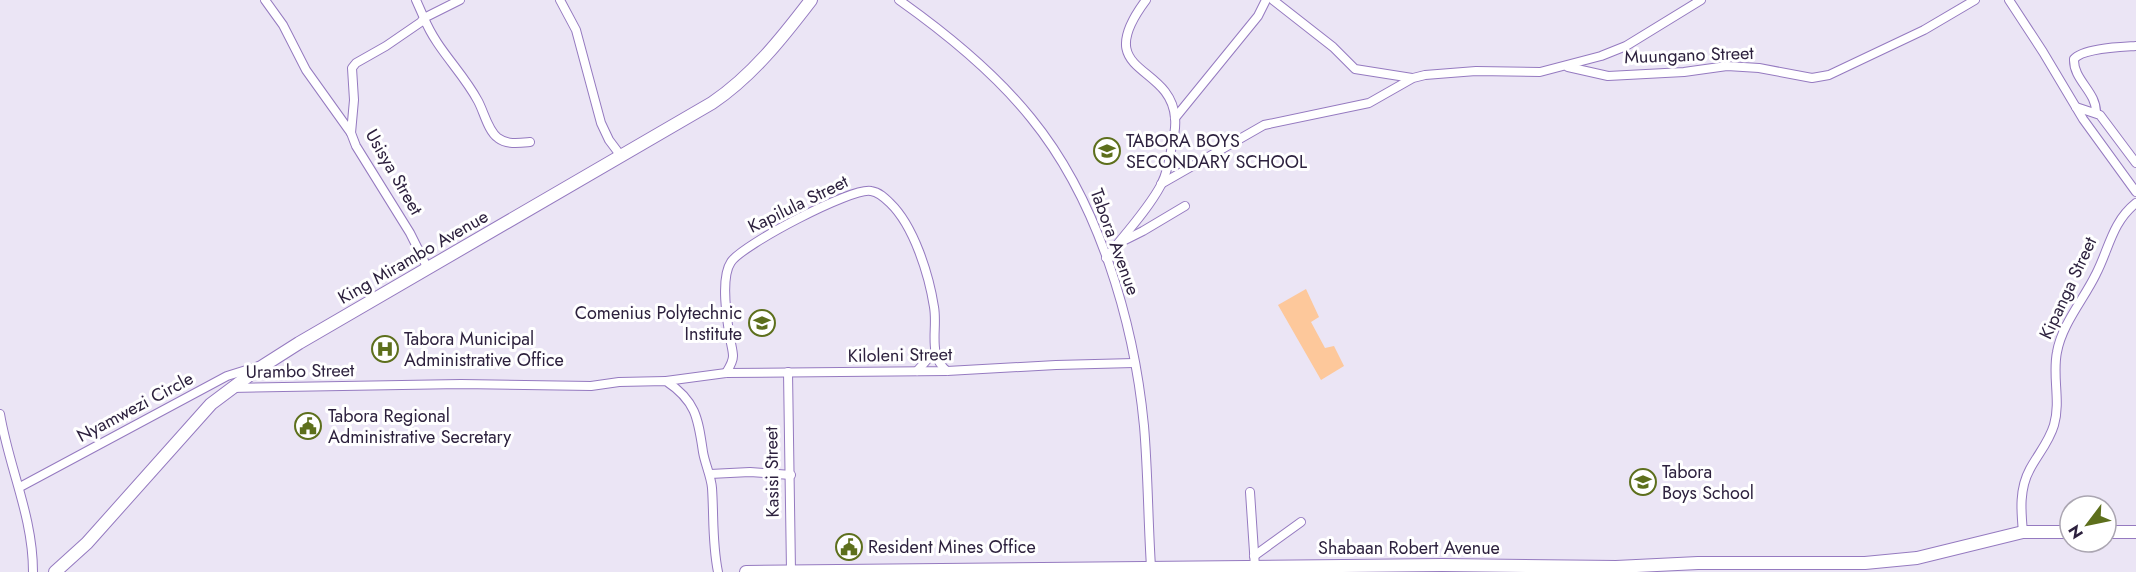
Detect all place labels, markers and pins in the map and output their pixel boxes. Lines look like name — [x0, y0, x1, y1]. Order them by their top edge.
place label: TABORA BOYS SECONDARY SCHOOL — [1126, 128, 1307, 175]
school or university icon: TABORA BOYS SECONDARY SCHOOL — [1092, 136, 1122, 166]
place label: Comenius Polytechnic Institute — [575, 300, 742, 347]
school or university icon: Comenius Polytechnic Institute — [747, 308, 777, 338]
place label: Tabora Municipal Administrative Office — [404, 326, 564, 373]
hospital icon: Tabora Municipal Administrative Office — [370, 334, 400, 364]
place label: Tabora Regional Administrative Secretary — [328, 403, 511, 450]
public building icon: Tabora Regional Administrative Secretary — [293, 411, 323, 441]
place label: Tabora Boys School — [1662, 459, 1754, 506]
school or university icon: Tabora Boys School — [1628, 467, 1658, 497]
public building icon: Resident Mines Office — [834, 532, 864, 562]
place label: Resident Mines Office — [868, 534, 1036, 560]

